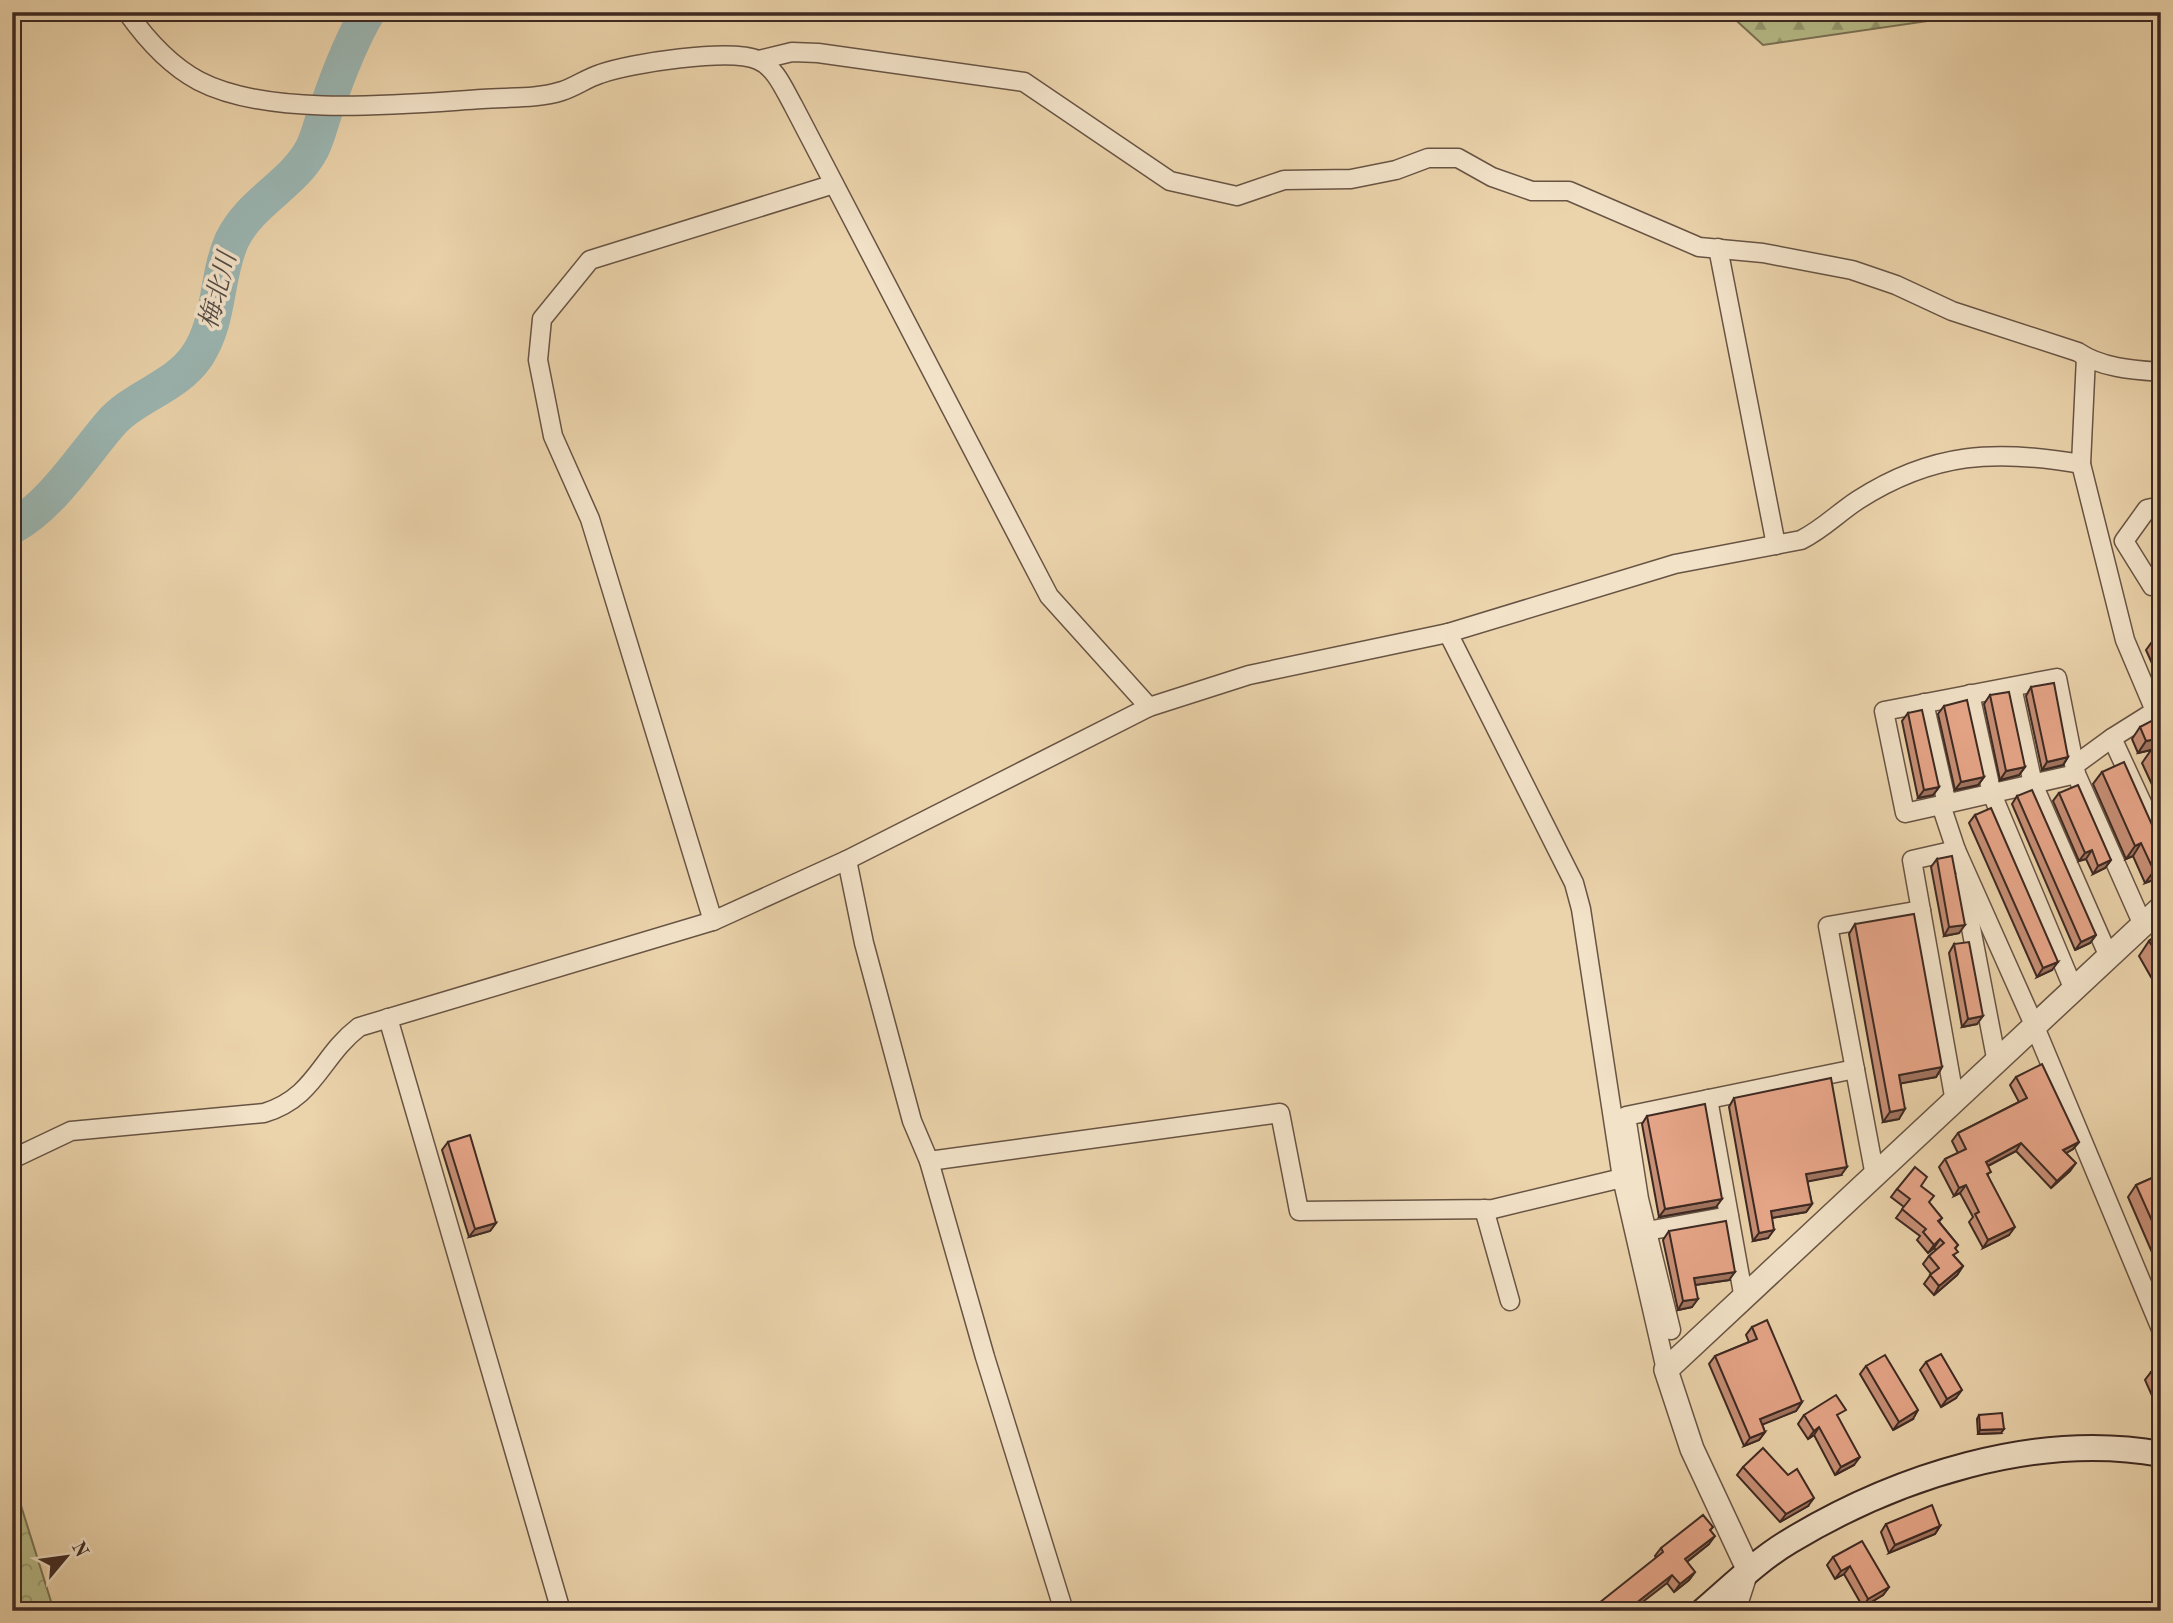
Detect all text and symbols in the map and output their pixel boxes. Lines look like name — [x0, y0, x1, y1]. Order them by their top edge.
water label: 梅北川 — [194, 247, 242, 332]
north arrow — [32, 1522, 102, 1592]
text: N — [67, 1539, 91, 1561]

